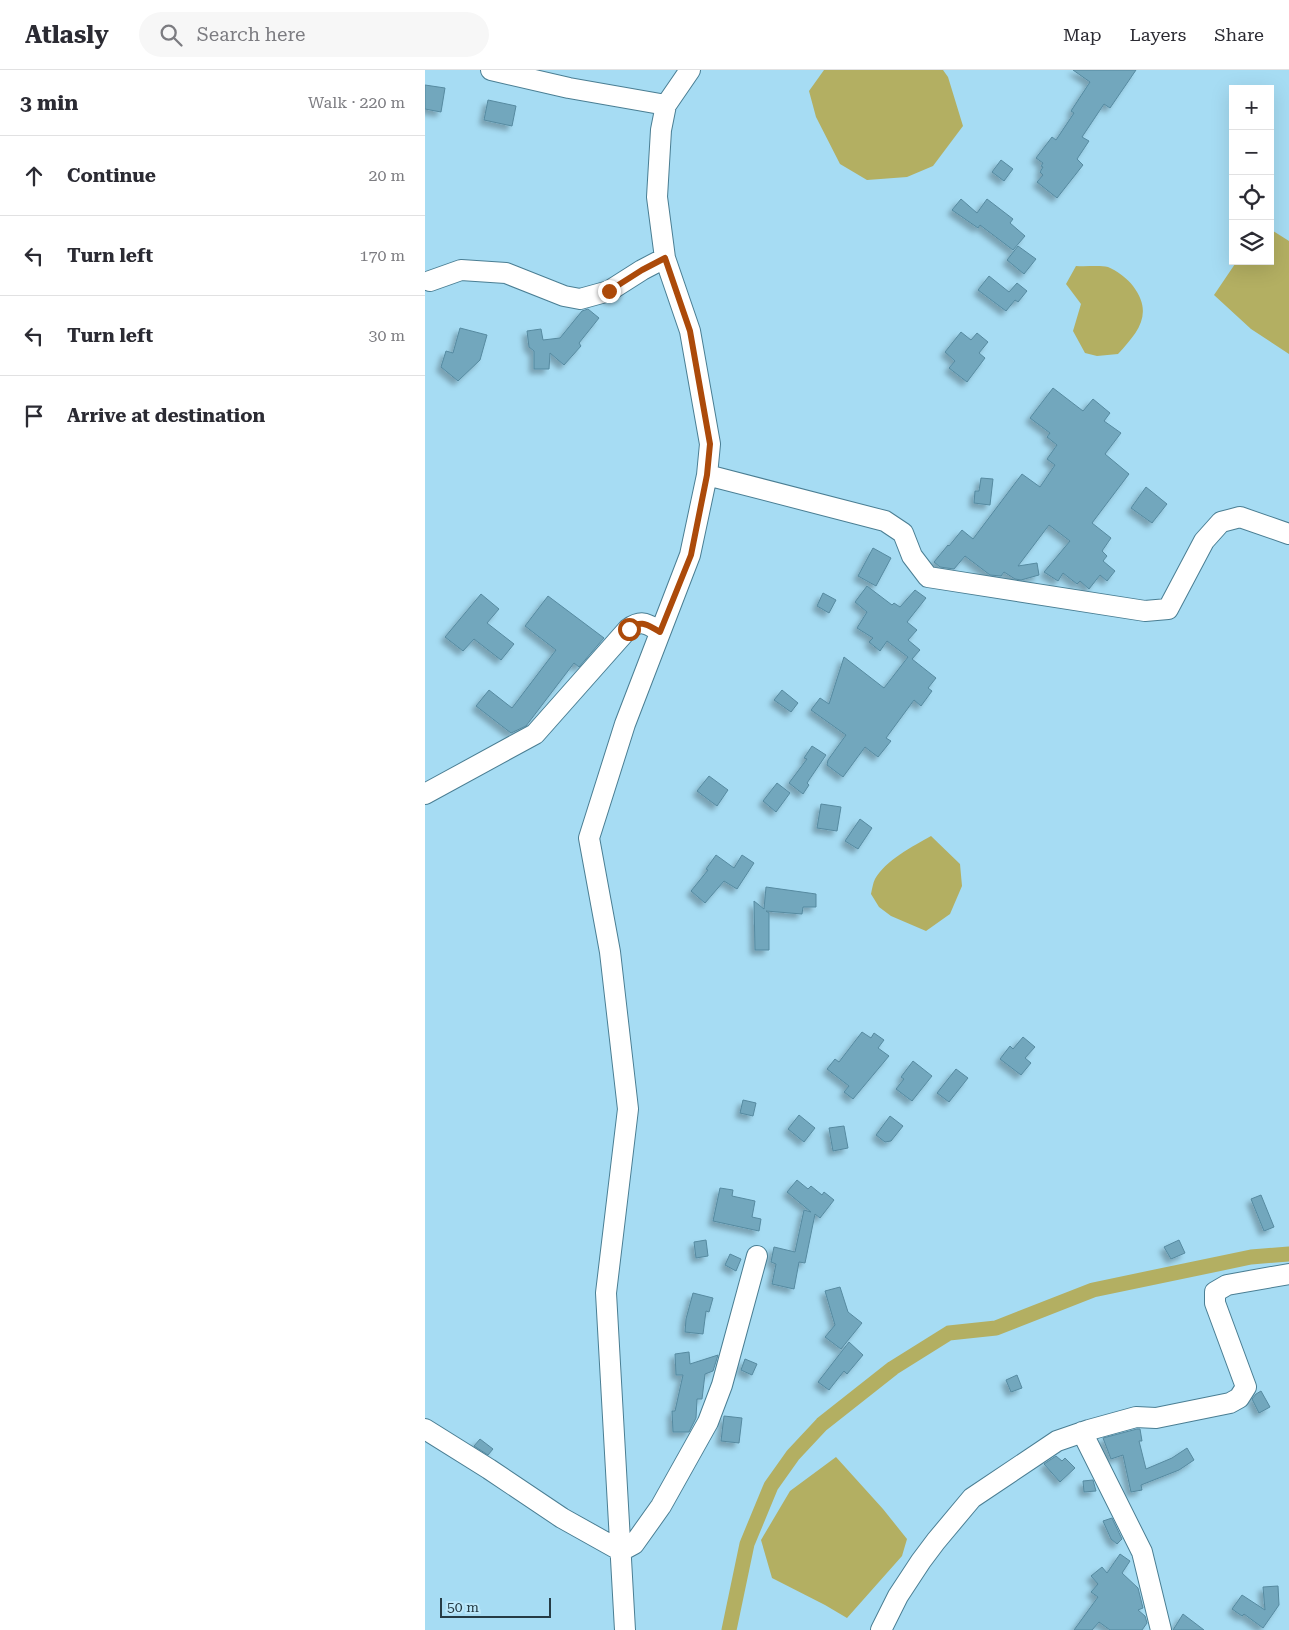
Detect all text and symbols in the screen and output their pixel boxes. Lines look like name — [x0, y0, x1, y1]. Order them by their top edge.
search box — [139, 12, 489, 57]
text: Atlasly — [25, 21, 109, 49]
icon: search — [157, 21, 185, 49]
text: Search here — [197, 23, 306, 46]
text: Map — [1063, 24, 1102, 45]
text: Layers — [1130, 24, 1186, 45]
text: Share — [1214, 24, 1264, 45]
map controls — [1229, 85, 1274, 265]
button: + — [1229, 85, 1274, 130]
text: 3 min — [20, 91, 78, 115]
text: Walk · 220 m — [308, 93, 405, 112]
button: − — [1229, 130, 1274, 175]
icon: ahead — [20, 162, 48, 190]
text: Continue — [67, 164, 156, 187]
text: 20 m — [368, 166, 405, 185]
button: locate — [1229, 175, 1274, 220]
button: layers — [1229, 220, 1274, 265]
icon: left — [20, 242, 48, 270]
text: Turn left — [67, 244, 153, 267]
text: 170 m — [359, 246, 405, 265]
route end — [598, 280, 621, 303]
icon: left — [20, 322, 48, 350]
text: Turn left — [67, 324, 153, 347]
text: 30 m — [368, 326, 405, 345]
icon: arrive — [20, 402, 48, 430]
text: Arrive at destination — [67, 404, 265, 427]
route start — [618, 618, 641, 641]
scale bar — [440, 1595, 551, 1618]
text: 50 m — [447, 1599, 479, 1615]

